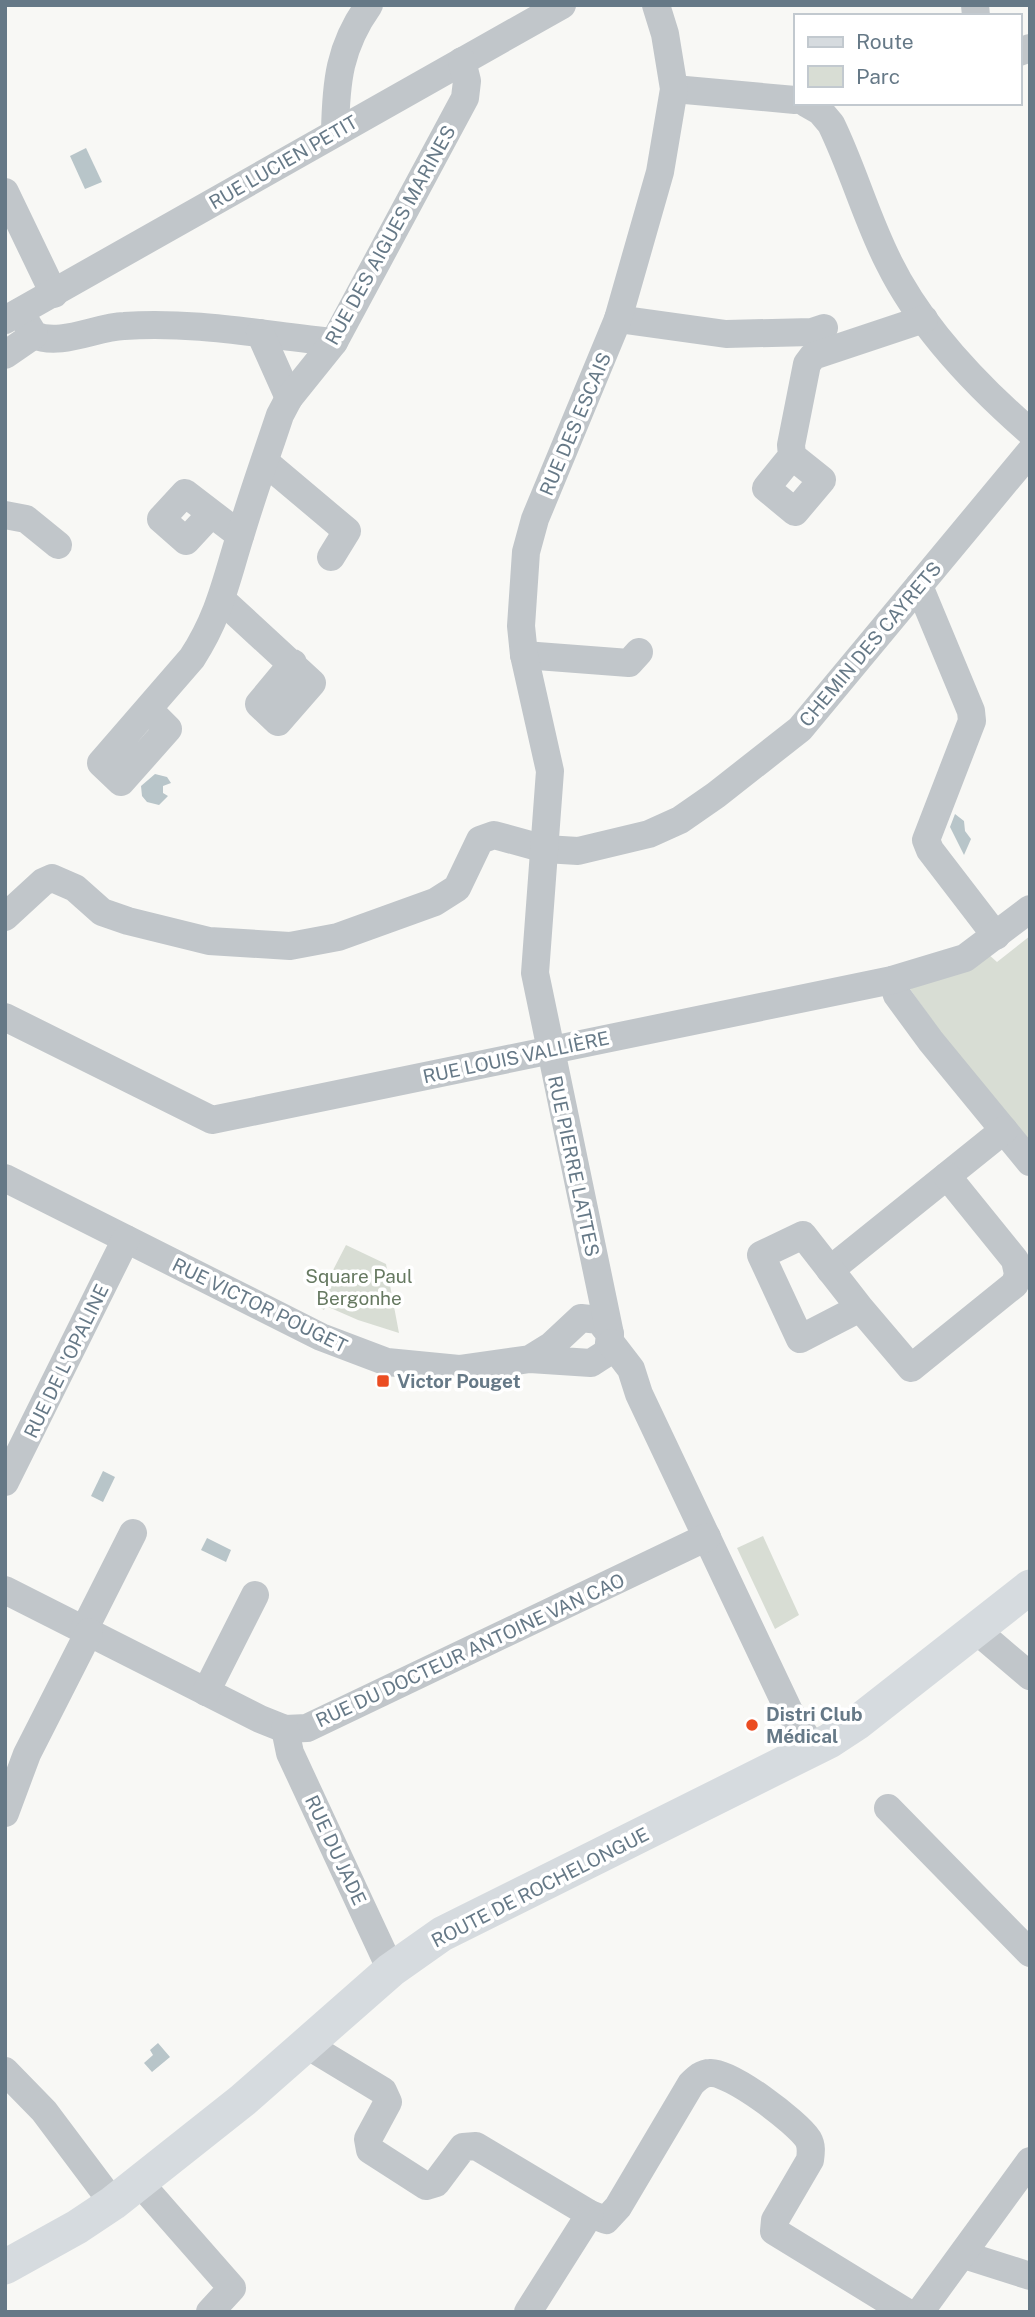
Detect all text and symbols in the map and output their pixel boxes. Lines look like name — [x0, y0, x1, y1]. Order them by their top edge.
legend — [794, 14, 1021, 105]
text: Route — [856, 29, 914, 54]
text: Parc — [856, 64, 900, 89]
street label: RUE LUCIEN PETIT — [205, 111, 361, 213]
street label: RUE DES AIGUES MARINES — [320, 121, 460, 349]
street label: RUE DES ESCAIS — [535, 349, 615, 499]
street label: CHEMIN DES CAYRETS — [795, 557, 945, 731]
street label: RUE LOUIS VALLIÈRE — [421, 1026, 611, 1088]
street label: RUE PIERRE LATTES — [544, 1074, 604, 1258]
street label: RUE VICTOR POUGET — [169, 1253, 351, 1357]
park label: Square Paul Bergonhe — [305, 1265, 413, 1309]
street label: RUE DE L'OPALINE — [19, 1281, 113, 1441]
place label: Victor Pouget — [397, 1370, 521, 1392]
marker: Victor Pouget — [375, 1373, 391, 1389]
street label: RUE DU DOCTEUR ANTOINE VAN CAO — [312, 1569, 628, 1731]
place label: Distri Club Médical — [766, 1703, 862, 1747]
marker: Distri Club Médical — [744, 1717, 760, 1733]
street label: RUE DU JADE — [301, 1792, 371, 1908]
street label: ROUTE DE ROCHELONGUE — [428, 1823, 652, 1951]

